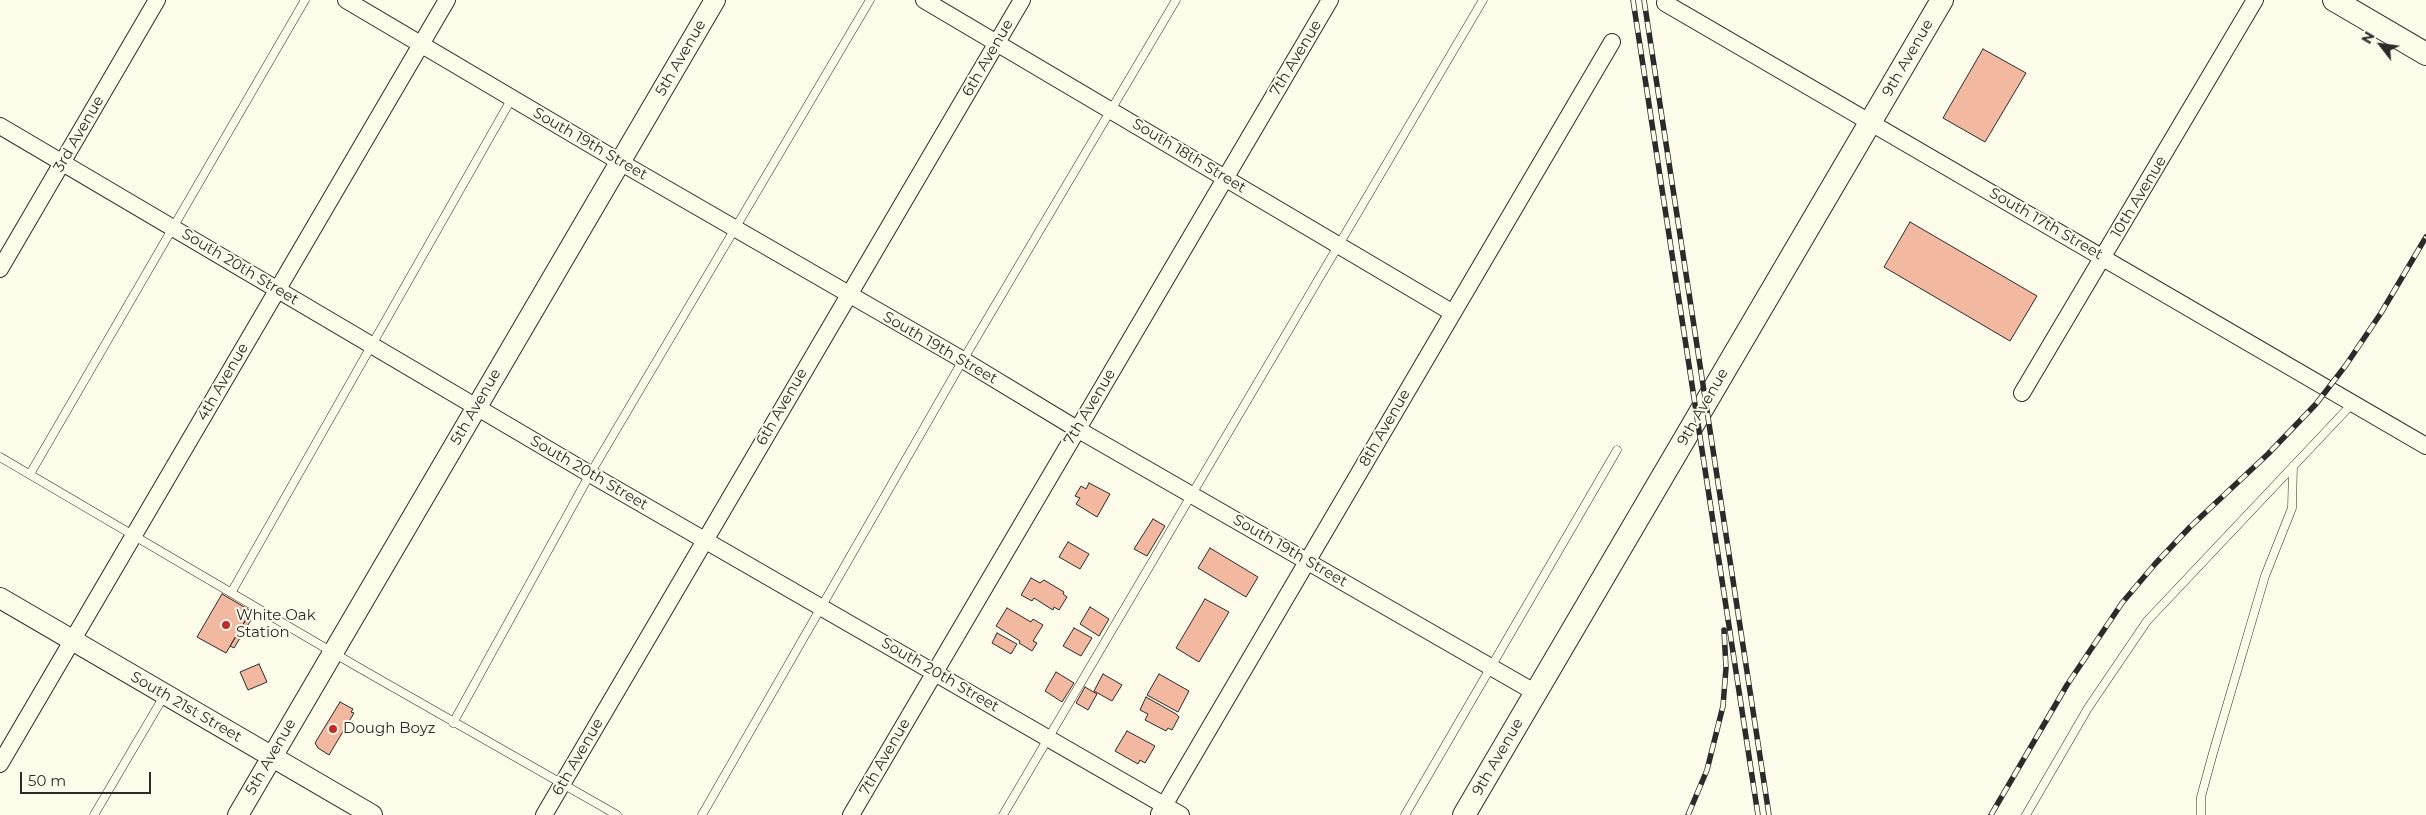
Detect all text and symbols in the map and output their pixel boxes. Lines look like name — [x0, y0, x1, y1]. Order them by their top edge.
street label: 6th Avenue — [959, 16, 1017, 100]
street label: 9th Avenue — [1879, 16, 1937, 100]
street label: 5th Avenue — [652, 17, 710, 99]
street label: 7th Avenue — [1266, 17, 1326, 99]
north arrow — [2356, 20, 2406, 70]
text: N — [2357, 28, 2379, 47]
street label: 3rd Avenue — [50, 93, 108, 175]
street label: South 19th Street — [530, 104, 650, 184]
street label: South 18th Street — [1129, 115, 1249, 197]
street label: 10th Avenue — [2108, 153, 2170, 241]
street label: South 17th Street — [1986, 184, 2106, 264]
street label: South 20th Street — [178, 225, 302, 309]
street label: South 19th Street — [880, 308, 1000, 388]
street label: 4th Avenue — [194, 340, 252, 424]
street label: 6th Avenue — [753, 365, 811, 449]
street label: 9th Avenue — [1674, 365, 1732, 449]
street label: 5th Avenue — [447, 366, 505, 448]
street label: 7th Avenue — [1060, 366, 1120, 448]
street label: 8th Avenue — [1356, 386, 1414, 470]
street label: South 20th Street — [527, 432, 651, 514]
street label: South 19th Street — [1230, 511, 1350, 591]
place label: White Oak Station — [236, 607, 316, 642]
marker: White Oak Station — [220, 619, 232, 631]
street label: South 20th Street — [878, 634, 1002, 716]
street label: South 21st Street — [127, 668, 245, 746]
street label: 6th Avenue — [549, 715, 607, 799]
street label: 9th Avenue — [1469, 715, 1527, 799]
street label: 5th Avenue — [242, 716, 300, 798]
street label: 7th Avenue — [856, 716, 914, 798]
place label: Dough Boyz — [343, 720, 435, 738]
marker: Dough Boyz — [327, 723, 339, 735]
scale bar — [22, 762, 154, 794]
text: 50 m — [28, 771, 66, 790]

